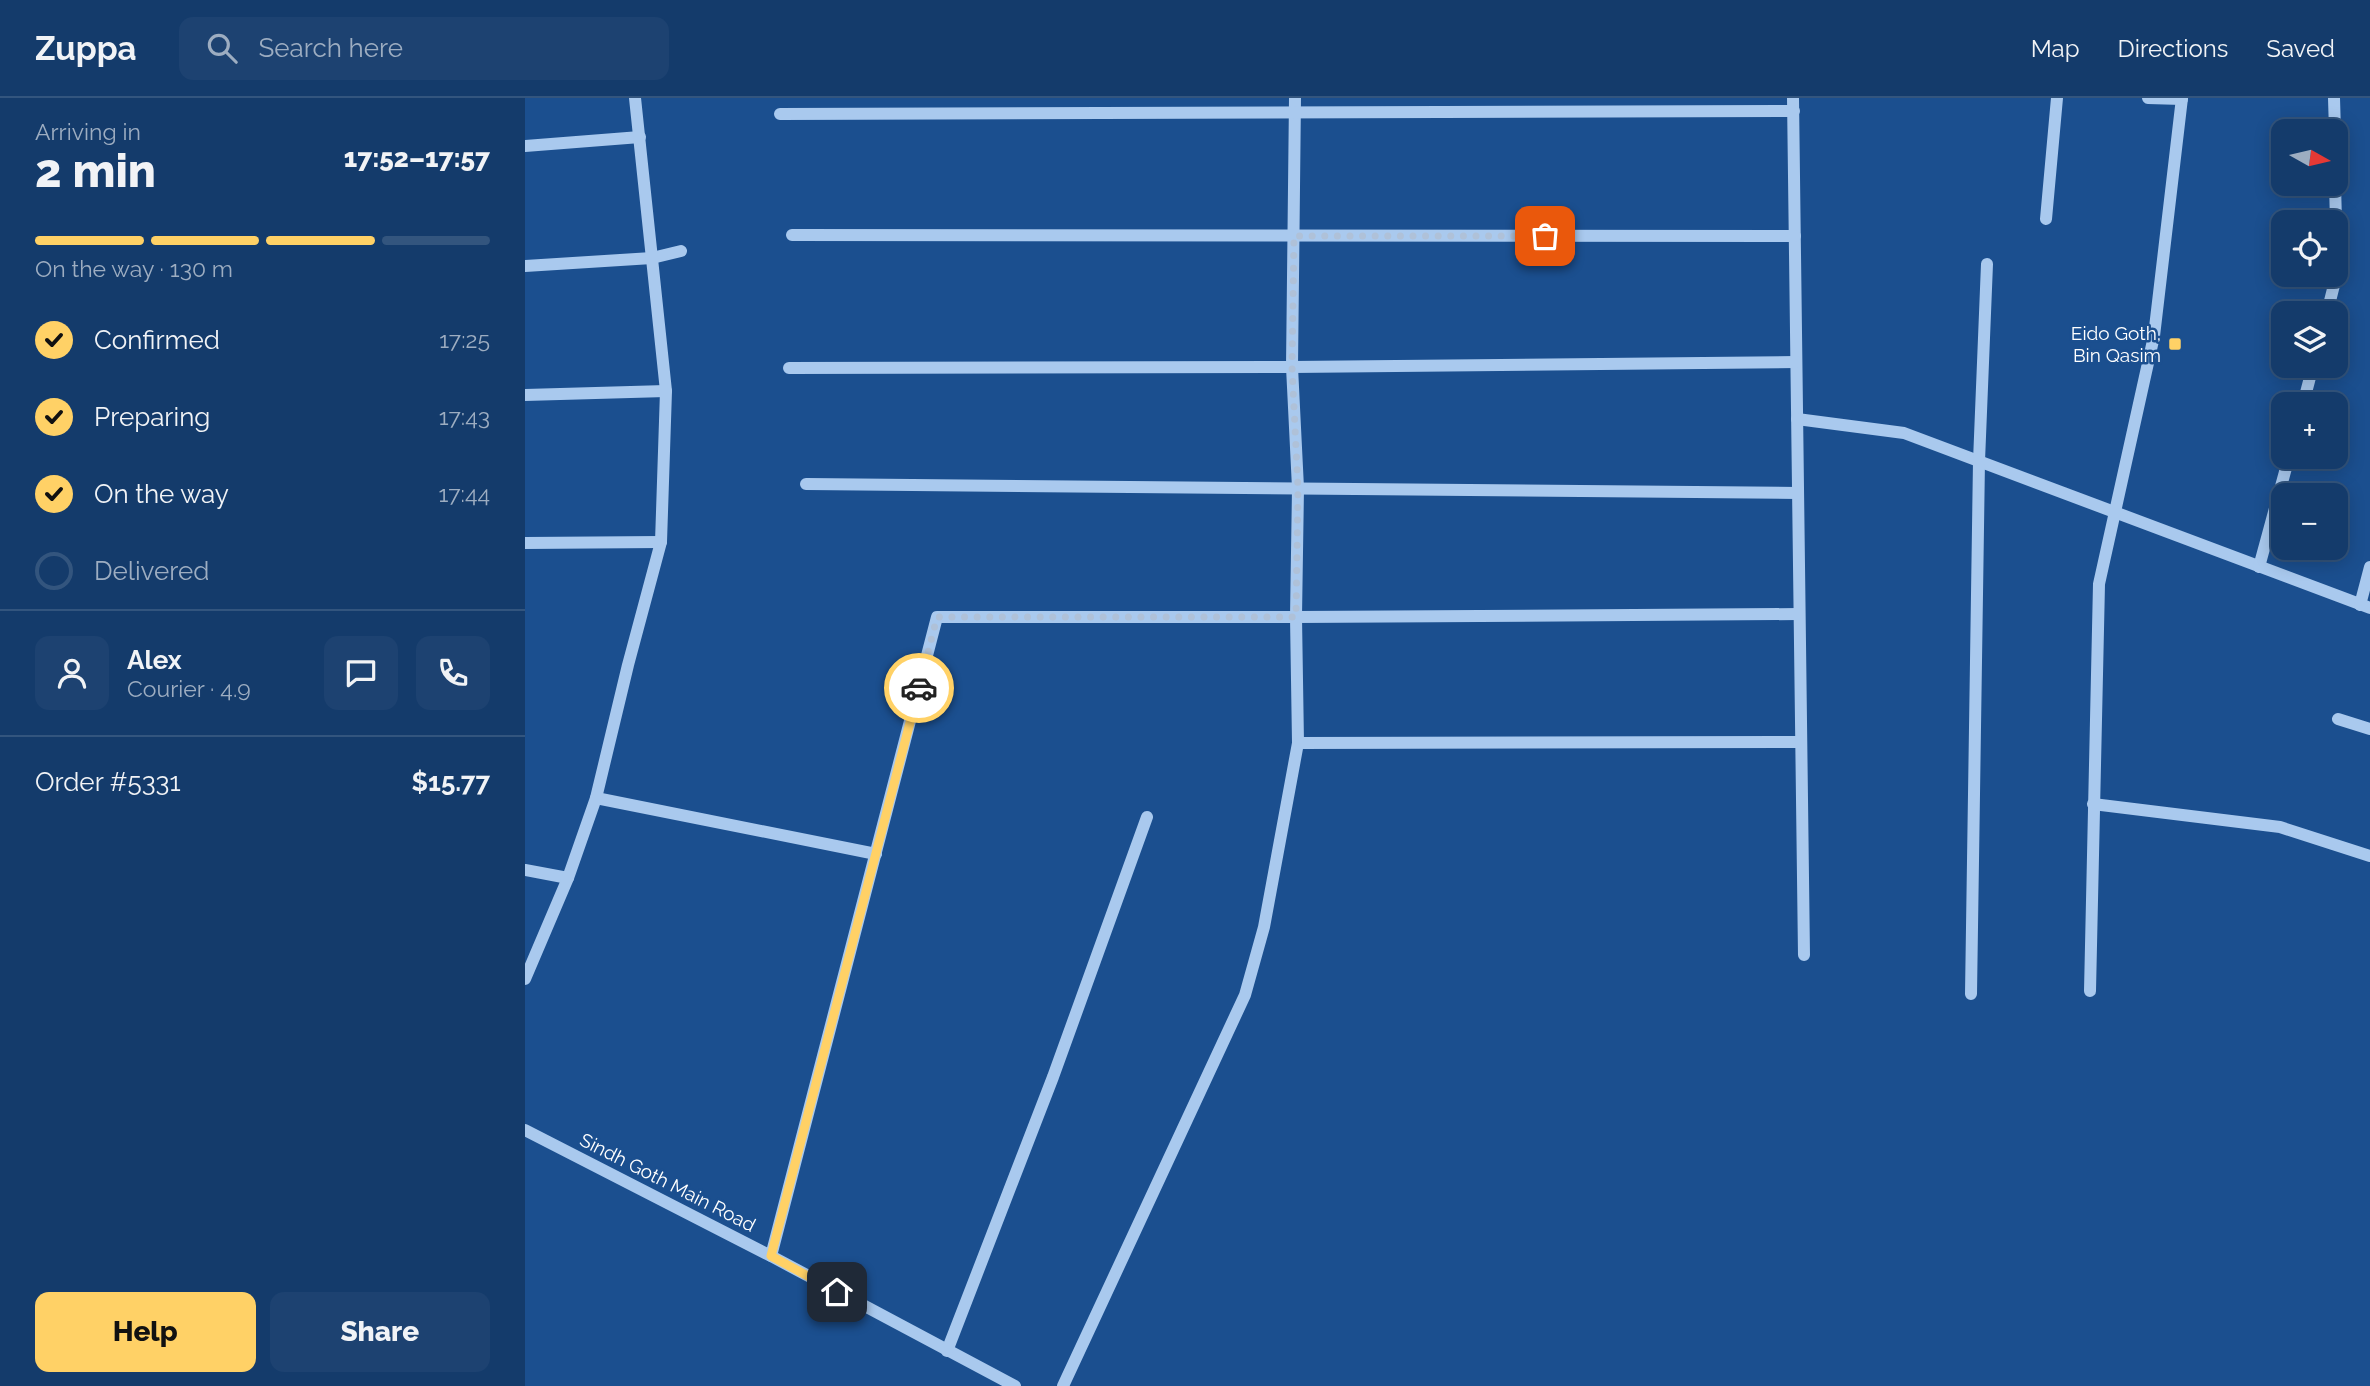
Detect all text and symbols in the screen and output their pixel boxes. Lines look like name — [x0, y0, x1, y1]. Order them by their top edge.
search box — [179, 17, 669, 80]
text: Zuppa — [35, 29, 137, 68]
icon: search — [203, 29, 241, 67]
text: Search here — [259, 33, 403, 63]
text: Map — [2031, 34, 2080, 63]
text: Directions — [2118, 34, 2228, 63]
text: Saved — [2266, 34, 2335, 63]
text: Arriving in — [35, 118, 141, 145]
north arrow — [2271, 119, 2349, 196]
map controls — [2271, 119, 2348, 560]
text: 17:52–17:57 — [344, 143, 490, 173]
text: 2 min — [35, 144, 156, 198]
pin — [1515, 206, 1575, 266]
button: locate — [2271, 210, 2348, 287]
icon: bag — [1526, 217, 1564, 255]
text: On the way · 130 m — [35, 255, 233, 282]
button: layers — [2271, 301, 2348, 378]
icon: check — [35, 321, 73, 359]
place label: Eido Goth, Bin Qasim — [2071, 322, 2161, 366]
text: Confirmed — [94, 325, 220, 355]
text: 17:25 — [439, 326, 490, 353]
marker: Eido Goth, Bin Qasim — [2167, 336, 2183, 352]
button: + — [2271, 392, 2348, 469]
icon: check — [35, 398, 73, 436]
text: Preparing — [94, 402, 210, 432]
text: 17:43 — [439, 403, 490, 430]
icon: check — [35, 475, 73, 513]
text: On the way — [94, 479, 229, 509]
text: 17:44 — [439, 480, 490, 507]
button: − — [2271, 483, 2348, 560]
text: Delivered — [94, 556, 209, 586]
button: person — [35, 636, 109, 710]
button: chat — [324, 636, 398, 710]
button: phone — [416, 636, 490, 710]
text: Alex — [127, 645, 182, 675]
courier — [884, 653, 954, 723]
icon: car — [900, 669, 938, 707]
text: Courier · 4.9 — [127, 675, 251, 702]
text: Order #5331 — [35, 767, 181, 797]
text: $15.77 — [412, 767, 490, 797]
street label: Sindh Goth Main Road — [577, 1128, 759, 1236]
pin — [807, 1262, 867, 1322]
icon: home — [818, 1273, 856, 1311]
button: Help — [35, 1292, 256, 1372]
button: Share — [270, 1292, 490, 1372]

